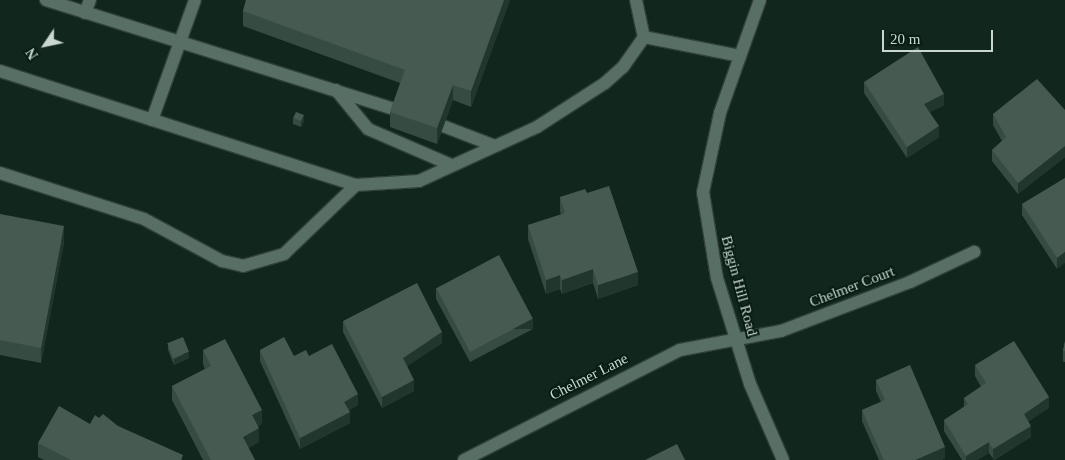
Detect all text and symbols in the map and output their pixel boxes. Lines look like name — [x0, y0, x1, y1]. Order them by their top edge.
north arrow — [20, 20, 70, 70]
scale bar — [885, 20, 996, 52]
text: 20 m — [890, 31, 920, 47]
text: N — [23, 45, 41, 62]
street label: Biggin Hill Road — [717, 234, 761, 338]
street label: Chelmer Court — [807, 263, 897, 311]
street label: Chelmer Lane — [547, 350, 631, 404]

